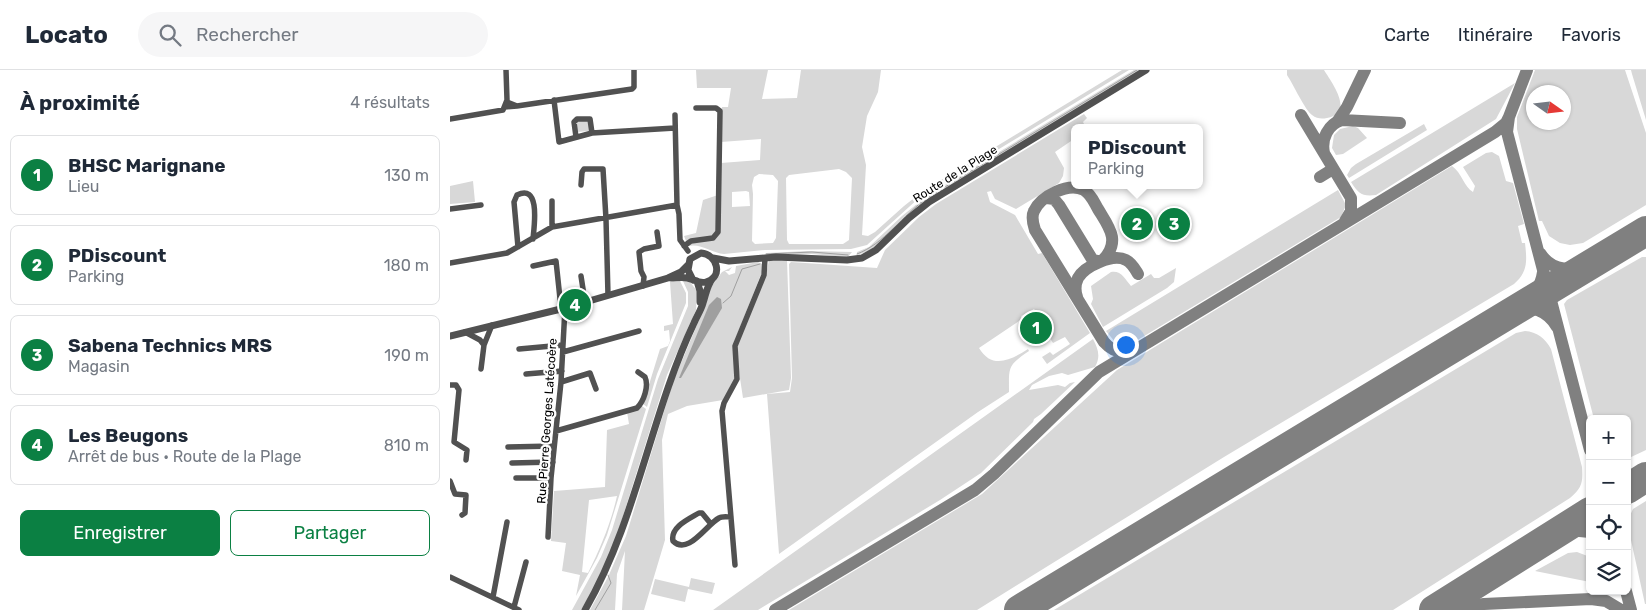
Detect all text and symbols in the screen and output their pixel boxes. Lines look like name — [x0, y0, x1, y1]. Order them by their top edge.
search box — [138, 12, 488, 57]
text: Locato — [25, 21, 108, 49]
icon: search — [156, 21, 184, 49]
text: Rechercher — [196, 23, 299, 46]
text: Carte — [1384, 24, 1430, 46]
text: Itinéraire — [1458, 24, 1533, 46]
text: Favoris — [1561, 24, 1621, 46]
north arrow — [1526, 85, 1571, 130]
text: À proximité — [20, 90, 140, 115]
text: 4 résultats — [350, 93, 430, 112]
popup — [1071, 124, 1203, 189]
text: PDiscount — [1088, 136, 1186, 159]
street label: Route de la Plage — [910, 142, 1000, 206]
text: BHSC Marignane — [68, 154, 226, 177]
text: Parking — [1088, 159, 1144, 178]
text: 1 — [33, 166, 41, 185]
text: 130 m — [384, 166, 429, 185]
text: Lieu — [68, 177, 99, 196]
pin: 2 — [1121, 205, 1153, 243]
pin: 3 — [1158, 205, 1190, 243]
text: PDiscount — [68, 244, 166, 267]
text: 2 — [32, 256, 42, 275]
text: 180 m — [384, 256, 429, 275]
text: Parking — [68, 267, 124, 286]
pin: 4 — [559, 286, 591, 324]
pin: 1 — [1020, 309, 1052, 347]
your location — [1113, 332, 1139, 358]
text: Sabena Technics MRS — [68, 334, 272, 357]
street label: Rue Pierre Georges Latécoère — [534, 337, 560, 504]
text: 3 — [32, 346, 42, 365]
text: 190 m — [384, 346, 429, 365]
text: Magasin — [68, 357, 130, 376]
map controls — [1586, 415, 1631, 595]
button: + — [1586, 415, 1631, 460]
text: Les Beugons — [68, 424, 188, 447]
text: 4 — [32, 436, 42, 455]
text: 810 m — [384, 436, 429, 455]
text: Arrêt de bus · Route de la Plage — [68, 447, 302, 466]
button: − — [1586, 460, 1631, 505]
button: locate — [1586, 505, 1631, 550]
button: Enregistrer — [20, 510, 220, 556]
button: Partager — [230, 510, 430, 556]
button: layers — [1586, 550, 1631, 595]

